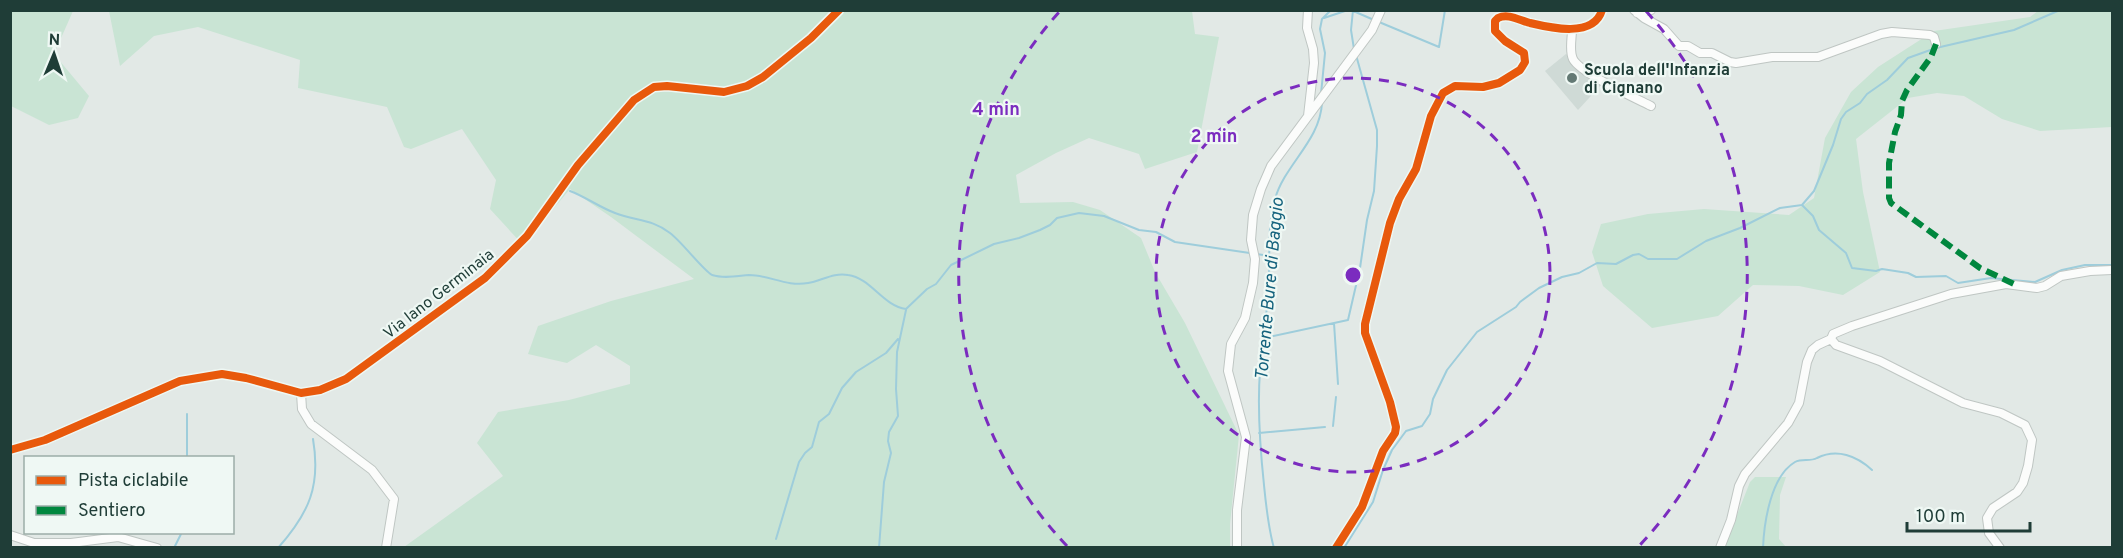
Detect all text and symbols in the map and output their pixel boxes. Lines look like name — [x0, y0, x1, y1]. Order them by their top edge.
north arrow — [24, 24, 84, 84]
text: N — [48, 31, 61, 51]
place label: Scuola dell'Infanzia di Cignano — [1584, 61, 1730, 99]
marker: Scuola dell'Infanzia di Cignano — [1565, 71, 1579, 85]
text: 4 min — [972, 99, 1020, 122]
text: 2 min — [1190, 126, 1238, 149]
water label: Torrente Bure di Baggio — [1251, 196, 1290, 381]
street label: Via Iano Germinaia — [380, 245, 499, 344]
centre of rings — [1343, 265, 1363, 285]
legend — [24, 456, 234, 534]
text: Pista ciclabile — [78, 470, 188, 493]
scale bar — [1907, 495, 2030, 533]
text: Sentiero — [78, 500, 146, 523]
text: 100 m — [1916, 506, 1965, 529]

